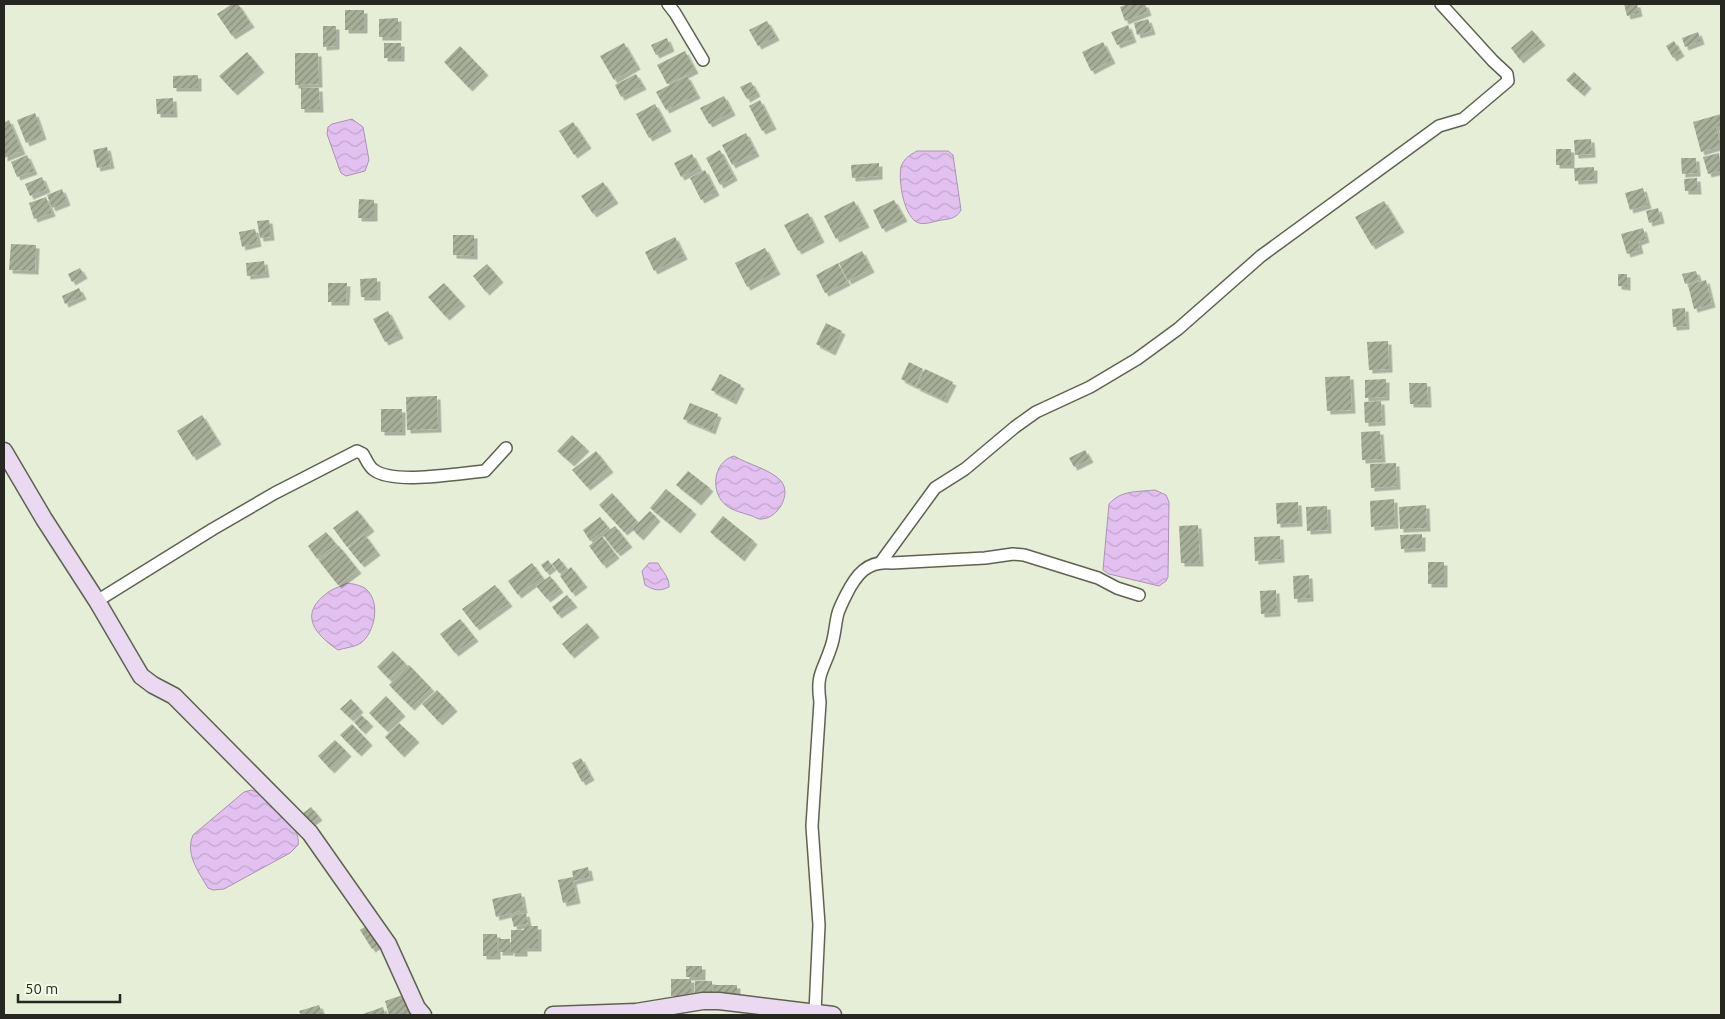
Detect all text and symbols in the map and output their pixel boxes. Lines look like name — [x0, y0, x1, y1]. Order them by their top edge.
scale bar — [18, 972, 120, 1004]
text: 50 m — [25, 980, 58, 997]

